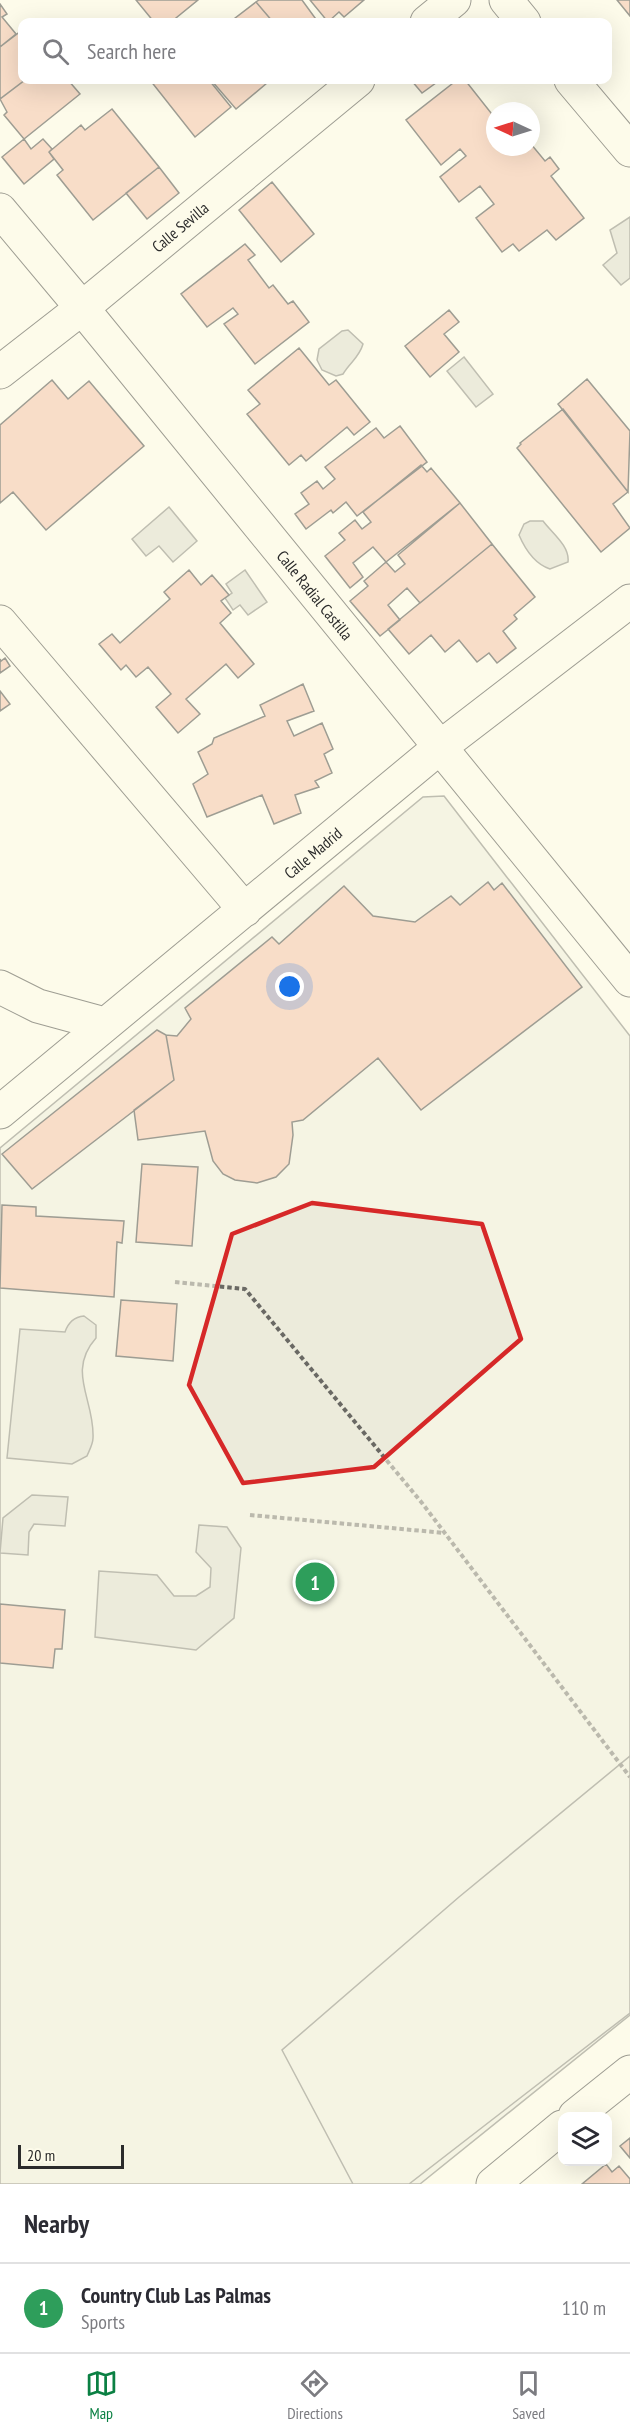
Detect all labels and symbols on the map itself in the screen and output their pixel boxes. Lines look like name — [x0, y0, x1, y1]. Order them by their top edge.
north arrow — [486, 102, 540, 156]
street label: Calle Sevilla — [148, 198, 212, 256]
street label: Calle Radial Castilla — [273, 546, 357, 644]
street label: Calle Madrid — [280, 823, 346, 883]
your location — [275, 972, 304, 1001]
pin: 1 — [296, 1560, 334, 1604]
scale bar — [18, 2142, 124, 2170]

